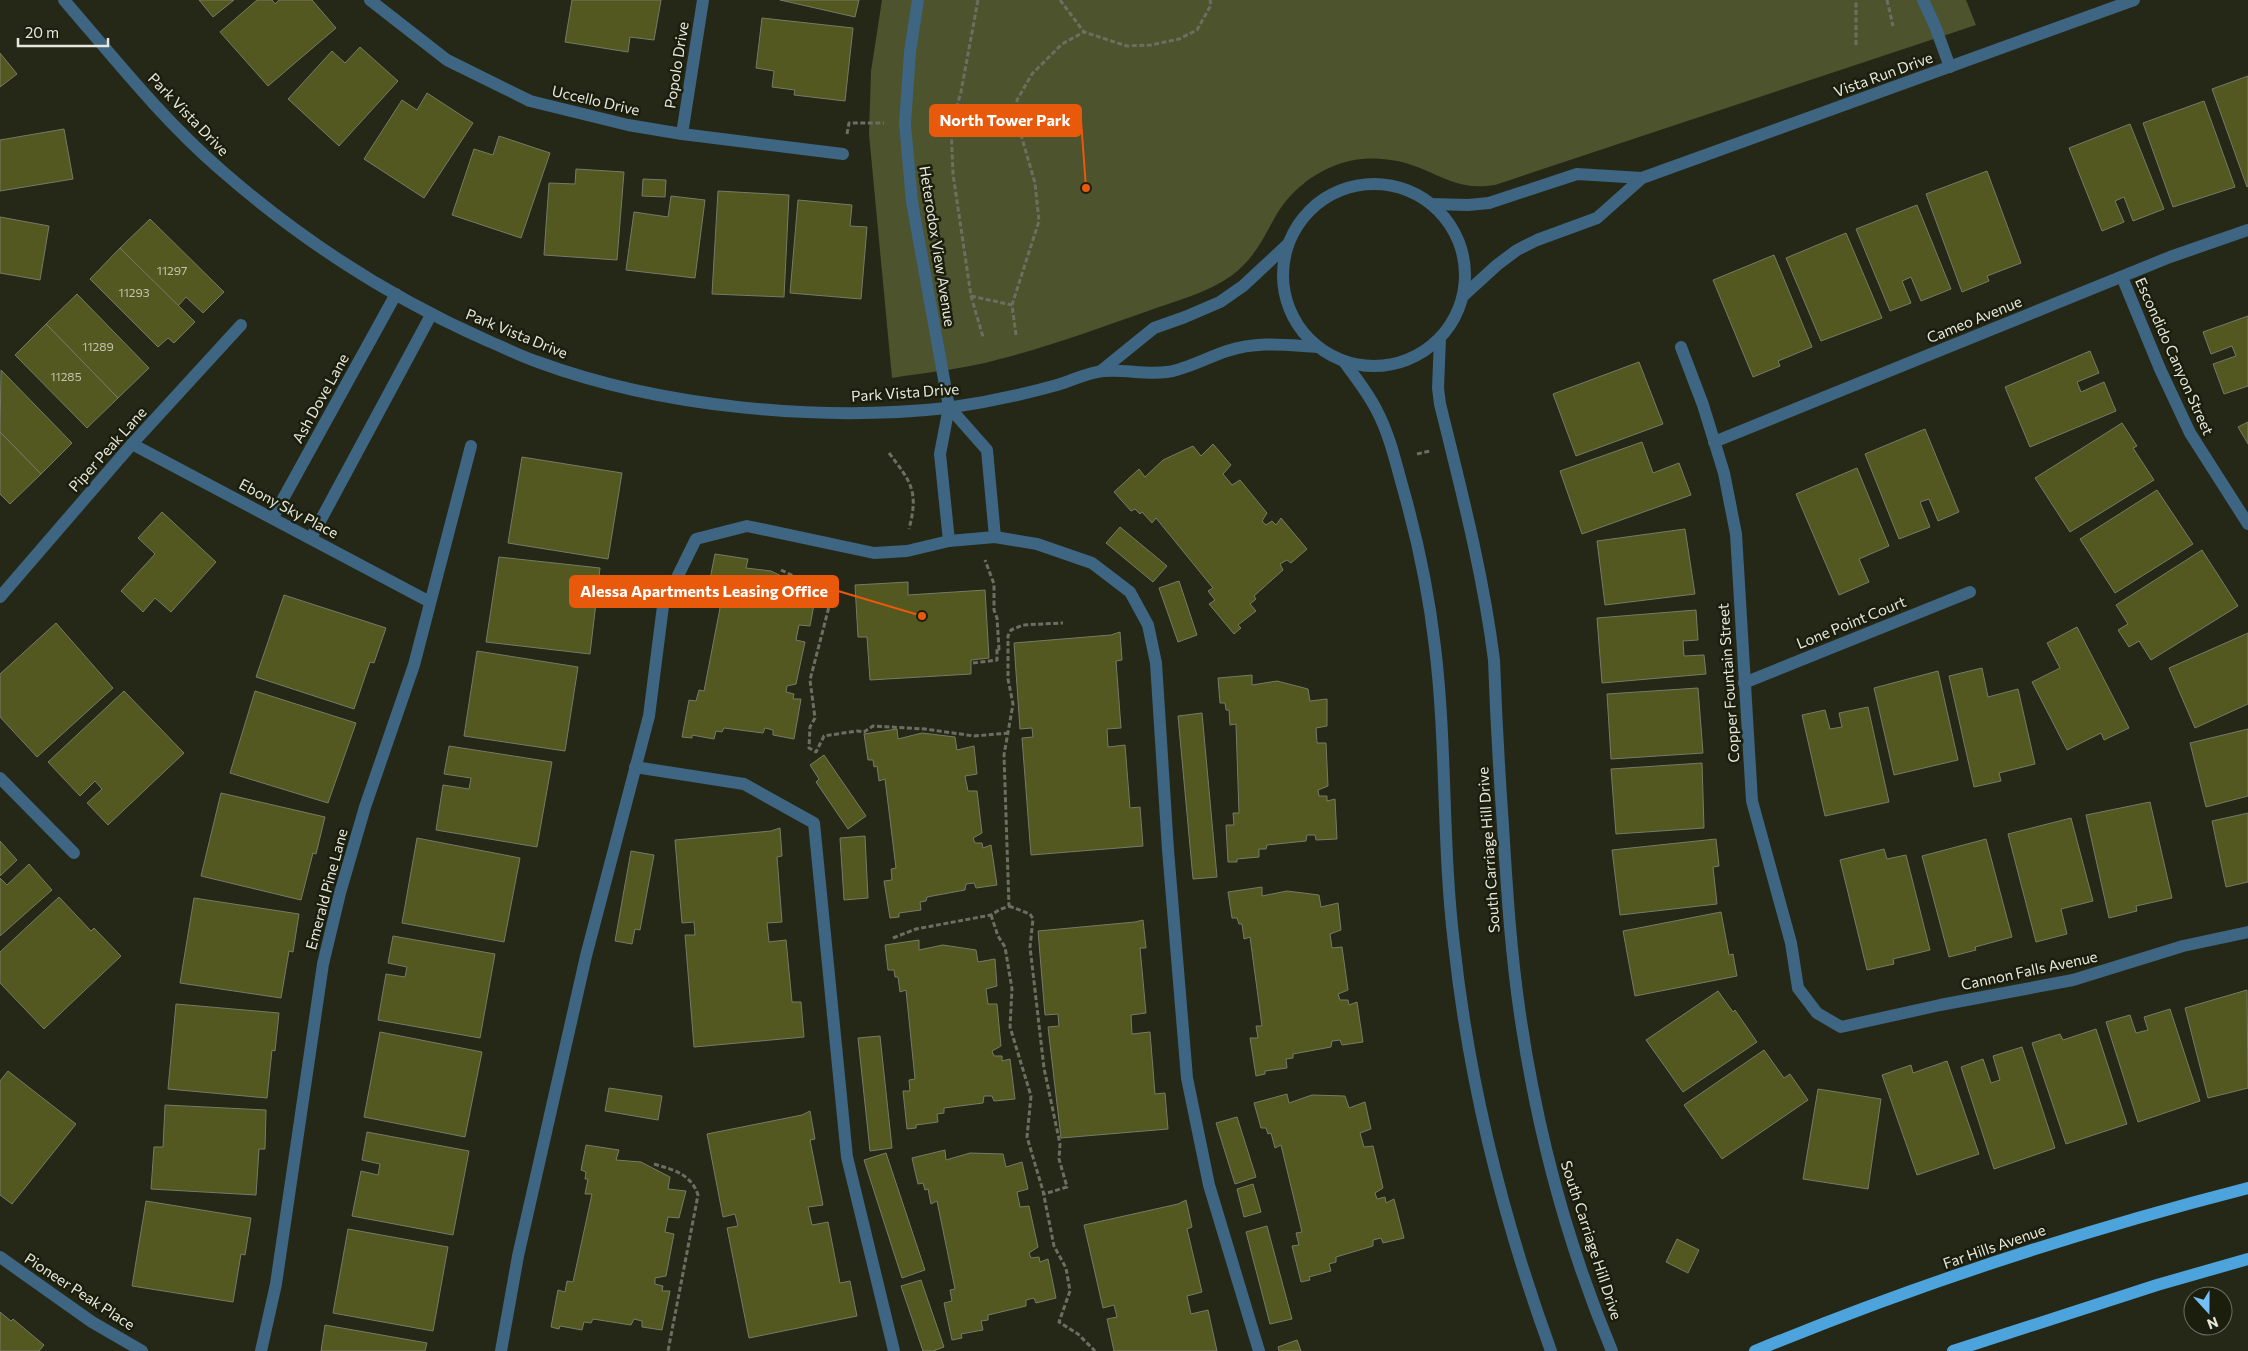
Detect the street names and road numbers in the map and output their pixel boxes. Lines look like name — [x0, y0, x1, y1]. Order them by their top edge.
street label: Popolo Drive — [660, 20, 692, 110]
street label: Vista Run Drive — [1831, 48, 1935, 100]
street label: Park Vista Drive — [145, 69, 233, 159]
street label: Uccello Drive — [550, 81, 642, 119]
street label: Heterodox View Avenue — [916, 164, 960, 328]
street label: Escondido Canyon Street — [2132, 274, 2218, 438]
street label: Cameo Avenue — [1924, 292, 2024, 346]
street label: Park Vista Drive — [463, 304, 571, 362]
street label: Ash Dove Lane — [288, 350, 352, 446]
street label: Park Vista Drive — [850, 379, 960, 405]
street label: Piper Peak Lane — [64, 403, 150, 495]
street label: Ebony Sky Place — [236, 474, 342, 542]
street label: Lone Point Court — [1794, 592, 1908, 652]
street label: Copper Fountain Street — [1713, 603, 1743, 763]
street label: South Carriage Hill Drive — [1473, 766, 1503, 934]
street label: Emerald Pine Lane — [301, 826, 351, 951]
street label: Cannon Falls Avenue — [1959, 947, 2099, 993]
street label: South Carriage Hill Drive — [1558, 1158, 1626, 1322]
street label: Far Hills Avenue — [1940, 1220, 2048, 1272]
street label: Pioneer Peak Place — [21, 1249, 139, 1333]

